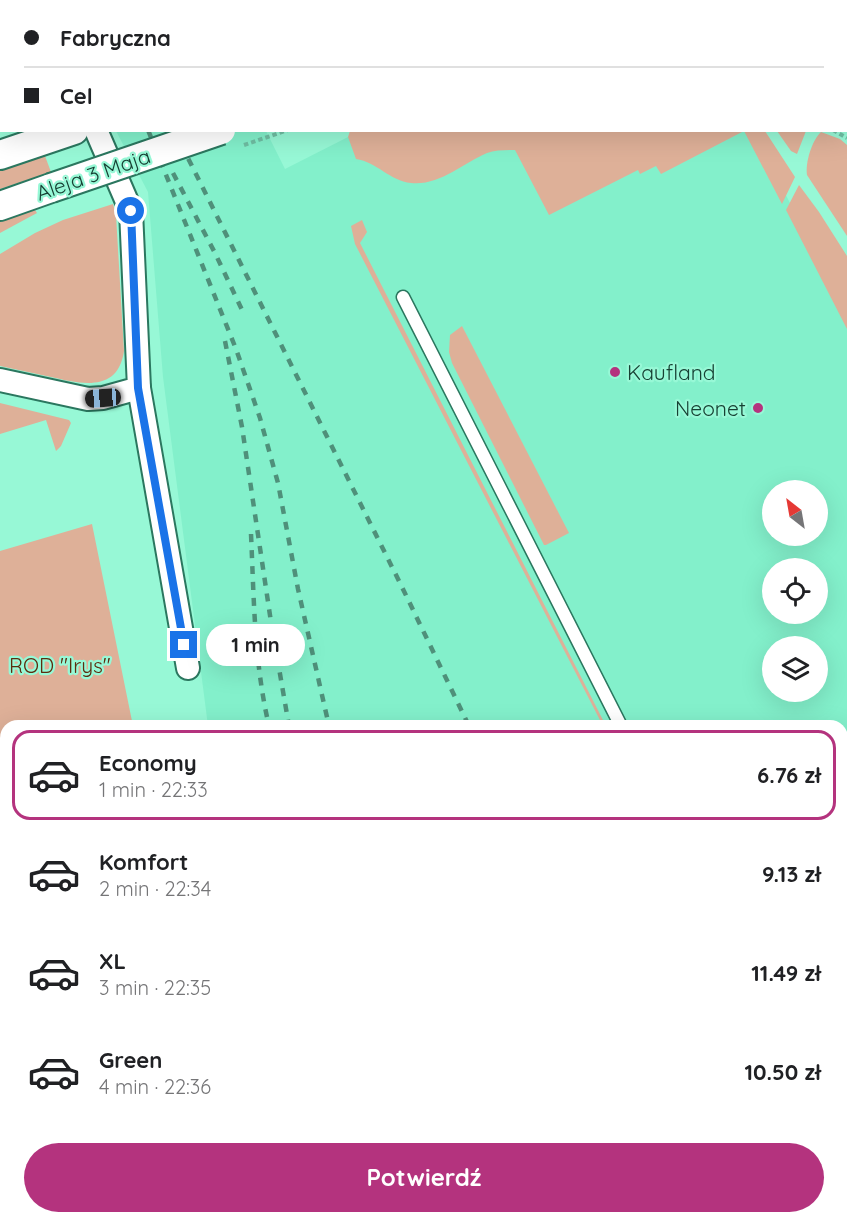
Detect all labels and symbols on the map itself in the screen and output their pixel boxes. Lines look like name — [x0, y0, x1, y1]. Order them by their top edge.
street label: Aleja 3 Maja — [32, 142, 154, 206]
route start — [117, 197, 144, 224]
place label: Kaufland — [627, 359, 716, 385]
marker: Kaufland — [608, 365, 622, 379]
car — [84, 388, 122, 408]
place label: Neonet — [675, 395, 746, 421]
marker: Neonet — [751, 401, 765, 415]
north arrow — [762, 480, 828, 546]
callout: 1 min — [205, 624, 304, 666]
route end — [170, 631, 197, 658]
park label: ROD "Irys" — [9, 652, 111, 678]

